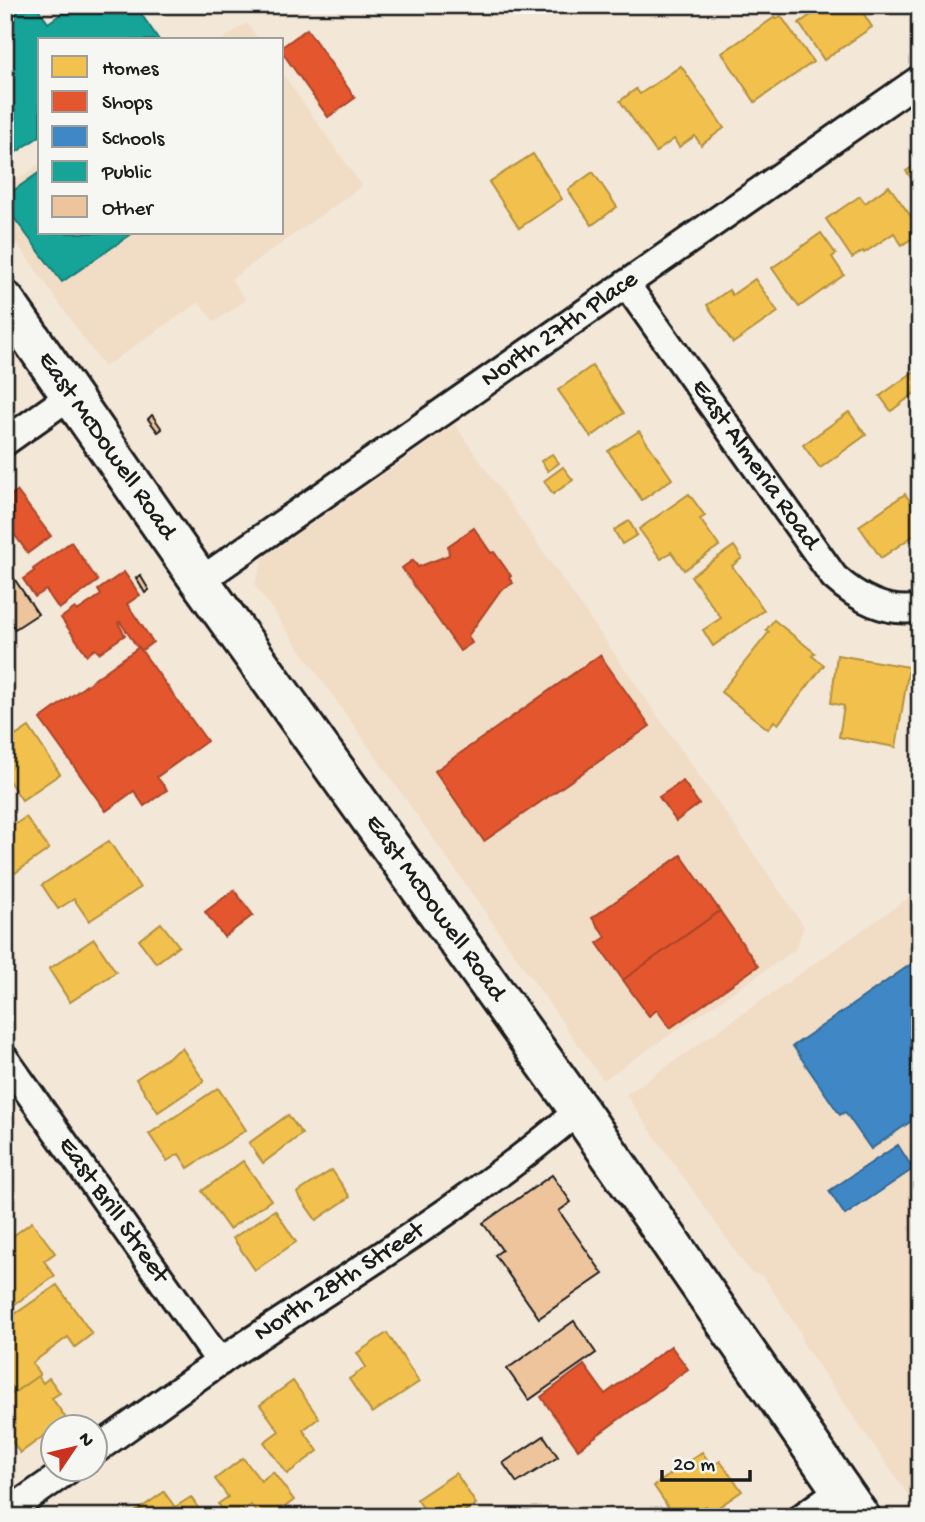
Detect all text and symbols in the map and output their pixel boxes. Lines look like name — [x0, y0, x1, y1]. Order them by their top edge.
legend — [38, 38, 284, 234]
text: Homes — [102, 58, 160, 83]
text: Shops — [102, 92, 153, 117]
text: Schools — [102, 128, 166, 153]
text: Public — [101, 162, 152, 187]
text: Other — [102, 198, 154, 223]
street label: North 27th Place — [476, 264, 645, 395]
street label: East McDowell Road — [30, 346, 183, 548]
street label: East Almeria Road — [683, 374, 827, 558]
street label: East McDowell Road — [357, 809, 513, 1009]
street label: East Brill Street — [50, 1132, 176, 1292]
street label: North 28th Street — [249, 1214, 433, 1350]
north arrow — [38, 1414, 108, 1484]
text: N — [72, 1429, 98, 1452]
scale bar — [662, 1438, 750, 1482]
text: 20 m — [673, 1454, 715, 1479]

